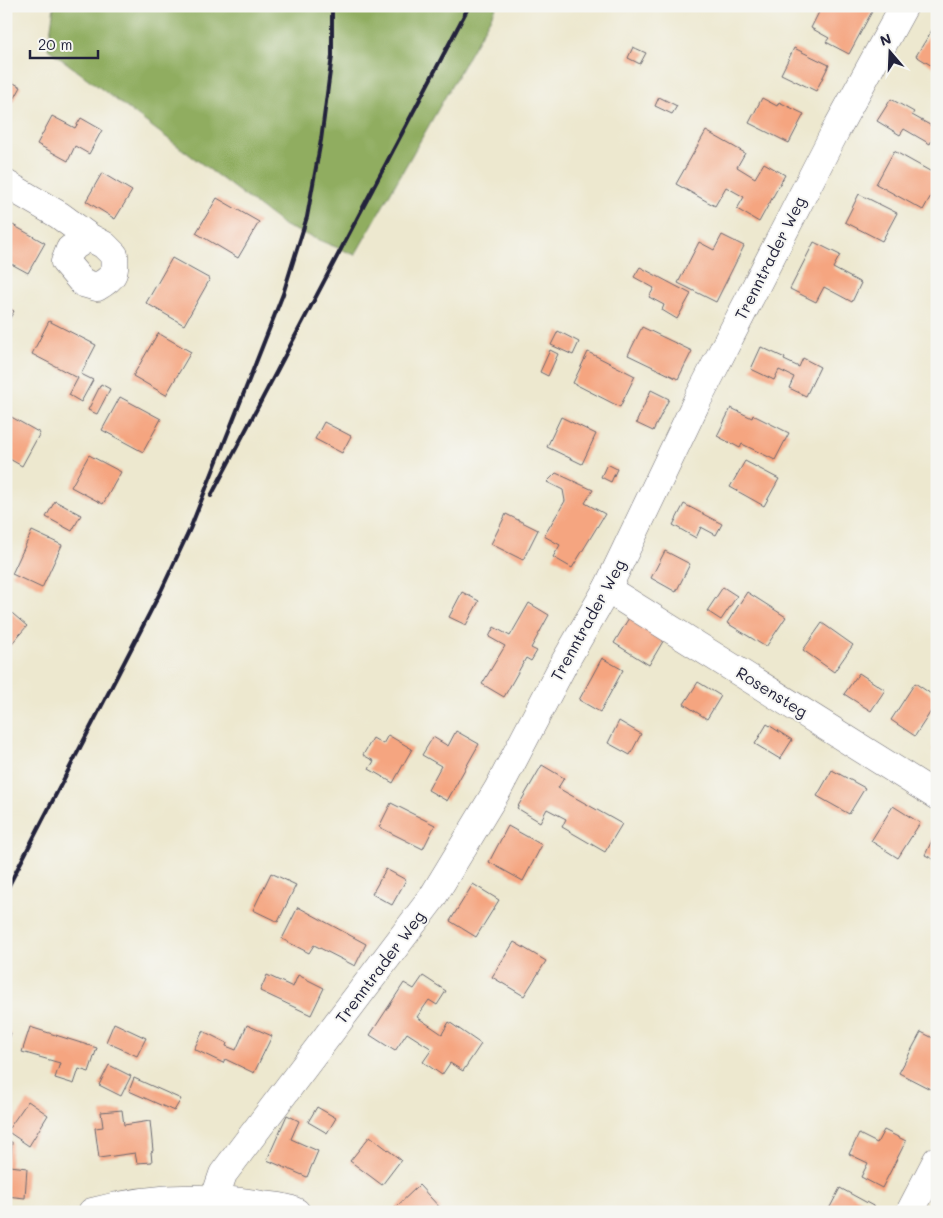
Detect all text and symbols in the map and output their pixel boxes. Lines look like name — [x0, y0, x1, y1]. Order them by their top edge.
scale bar — [30, 28, 98, 60]
north arrow — [866, 28, 916, 78]
text: N — [877, 29, 894, 50]
text: 20 m — [38, 34, 72, 54]
street label: Trenntrader Weg — [729, 192, 810, 323]
street label: Trenntrader Weg — [545, 555, 630, 684]
street label: Rosensteg — [733, 661, 812, 722]
street label: Trenntrader Weg — [330, 906, 429, 1027]

